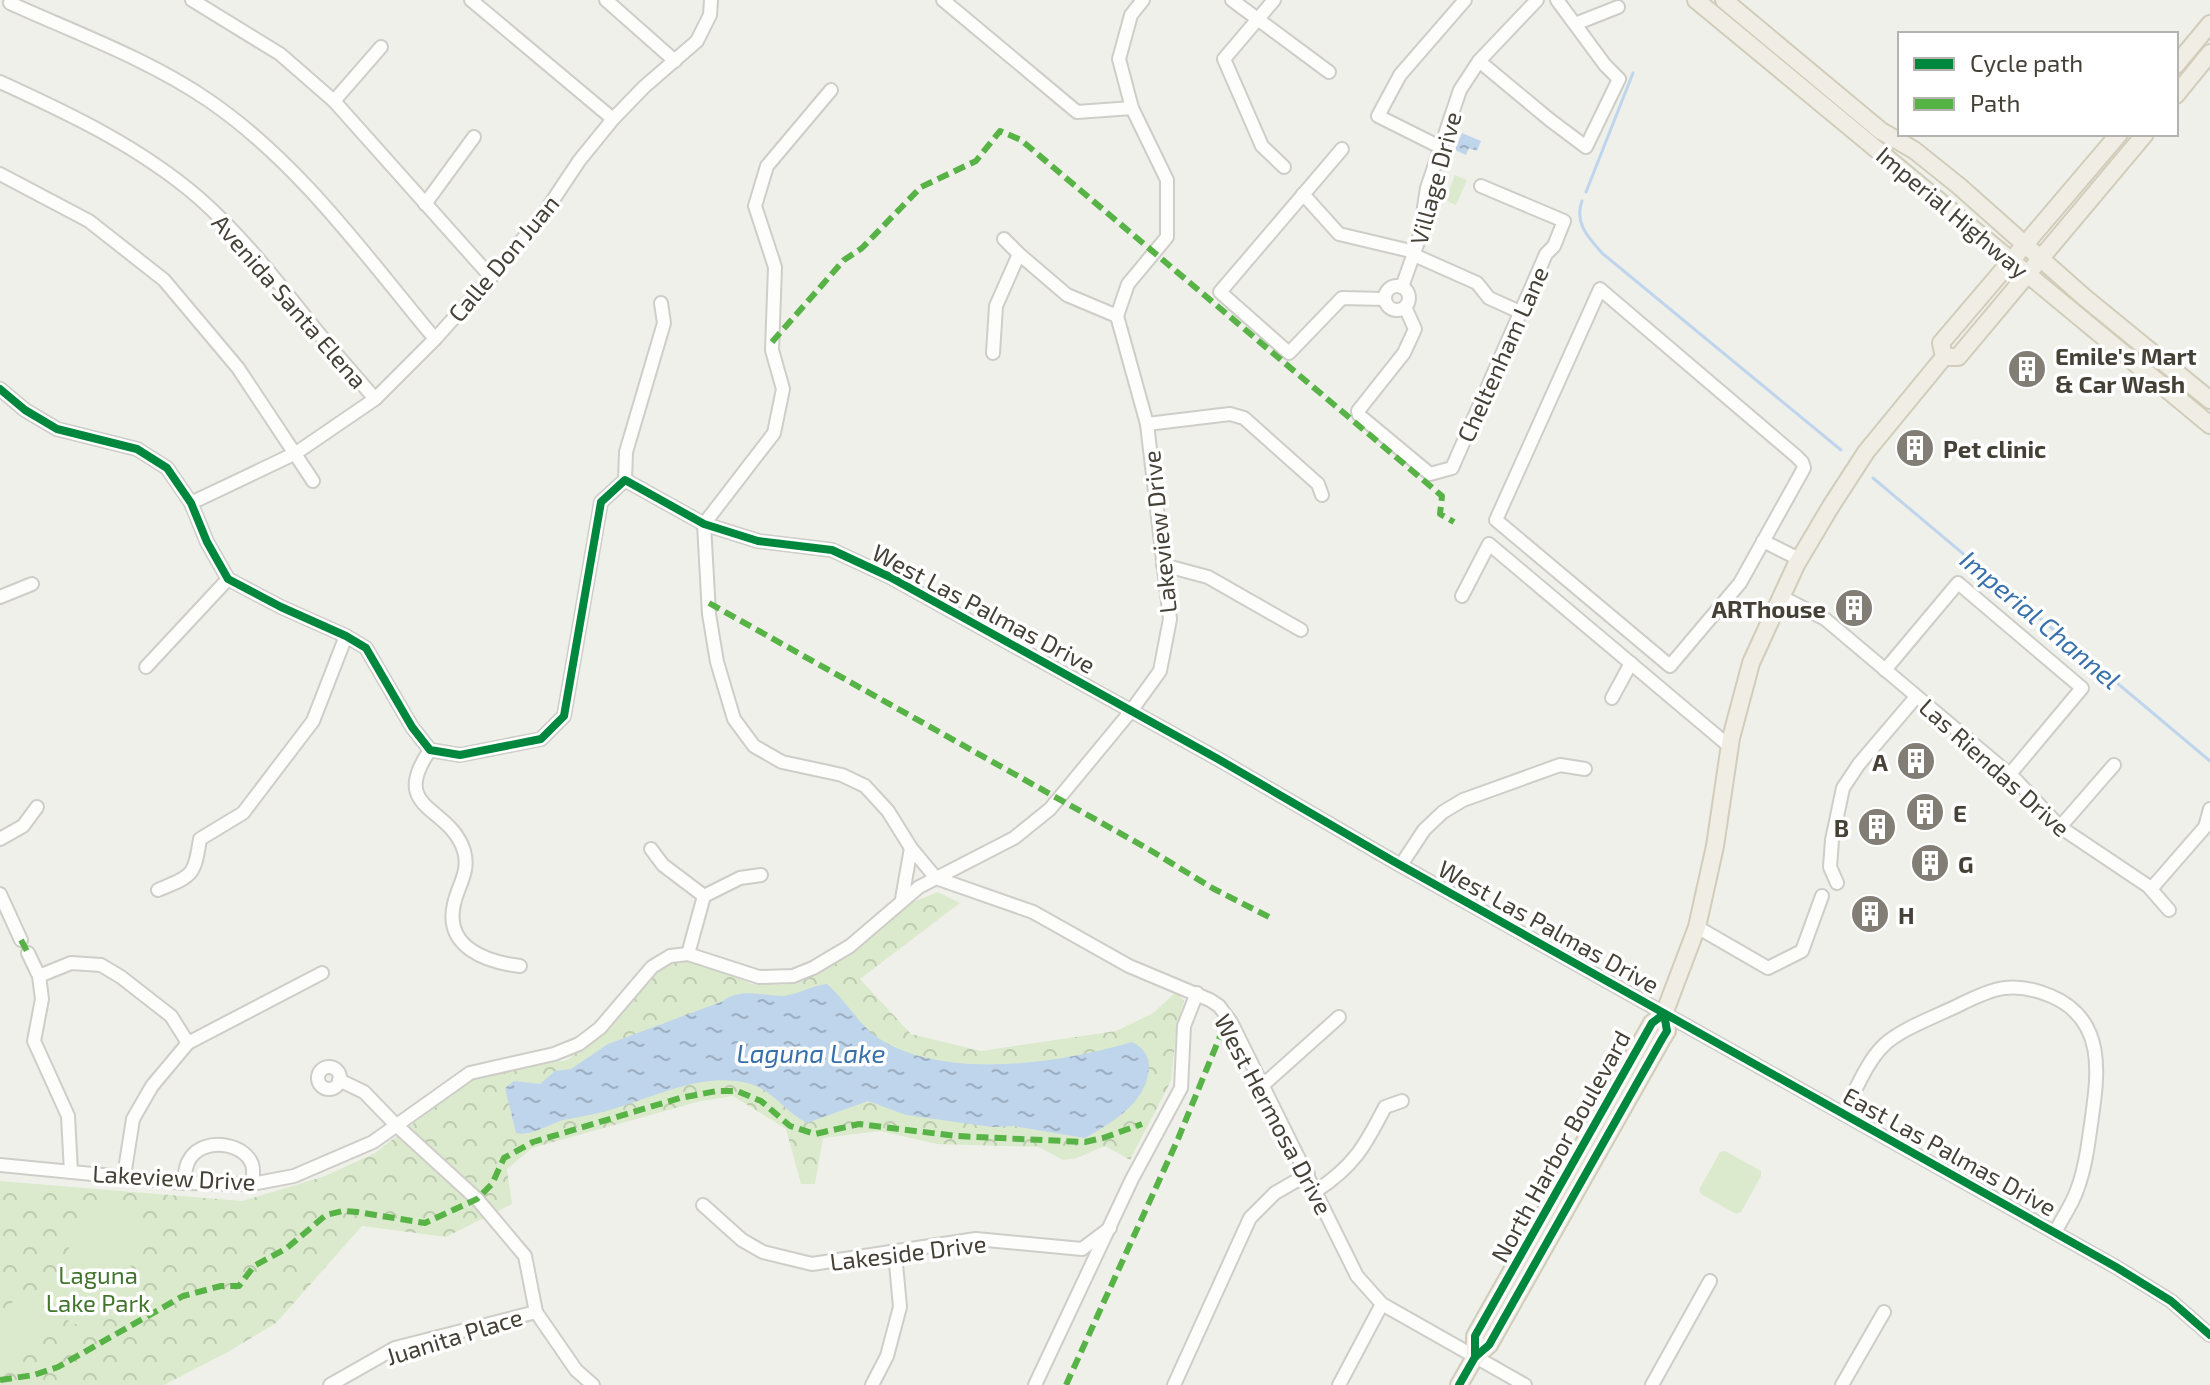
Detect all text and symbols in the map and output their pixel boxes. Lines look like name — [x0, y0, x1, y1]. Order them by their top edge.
legend — [1898, 32, 2178, 136]
text: Cycle path — [1970, 48, 2083, 77]
text: Path — [1970, 88, 2020, 117]
street label: Village Drive — [1403, 108, 1467, 248]
street label: Imperial Highway — [1871, 140, 2035, 284]
street label: Calle Don Juan — [442, 189, 564, 327]
street label: Avenida Santa Elena — [207, 208, 373, 394]
street label: Cheltenham Lane — [1450, 262, 1554, 446]
place label: Emile's Mart & Car Wash — [2055, 341, 2197, 398]
building icon: Emile's Mart & Car Wash — [2006, 348, 2048, 390]
building icon: Pet clinic — [1894, 427, 1936, 469]
place label: Pet clinic — [1943, 434, 2046, 463]
street label: Lakeview Drive — [1136, 449, 1182, 615]
street label: West Las Palmas Drive — [868, 537, 1100, 679]
water label: Imperial Channel — [1955, 543, 2127, 695]
building icon: ARThouse — [1833, 587, 1875, 629]
place label: ARThouse — [1711, 594, 1826, 623]
street label: Las Riendas Drive — [1914, 692, 2076, 842]
building icon: A — [1895, 740, 1937, 782]
place label: A — [1872, 747, 1888, 776]
building icon: E — [1904, 791, 1946, 833]
place label: E — [1953, 798, 1967, 827]
building icon: B — [1856, 806, 1898, 848]
place label: B — [1834, 813, 1849, 842]
building icon: G — [1909, 842, 1951, 884]
place label: G — [1958, 849, 1974, 878]
street label: West Las Palmas Drive — [1433, 853, 1665, 999]
building icon: H — [1849, 893, 1891, 935]
place label: H — [1898, 900, 1915, 929]
street label: West Hermosa Drive — [1209, 1009, 1339, 1219]
street label: North Harbor Boulevard — [1484, 1025, 1636, 1267]
water label: Laguna Lake — [737, 1037, 885, 1068]
street label: East Las Palmas Drive — [1838, 1080, 2062, 1222]
street label: Lakeview Drive — [92, 1158, 256, 1196]
street label: Lakeside Drive — [828, 1228, 988, 1276]
park label: Laguna Lake Park — [46, 1260, 150, 1317]
street label: Juanita Place — [382, 1301, 526, 1371]

